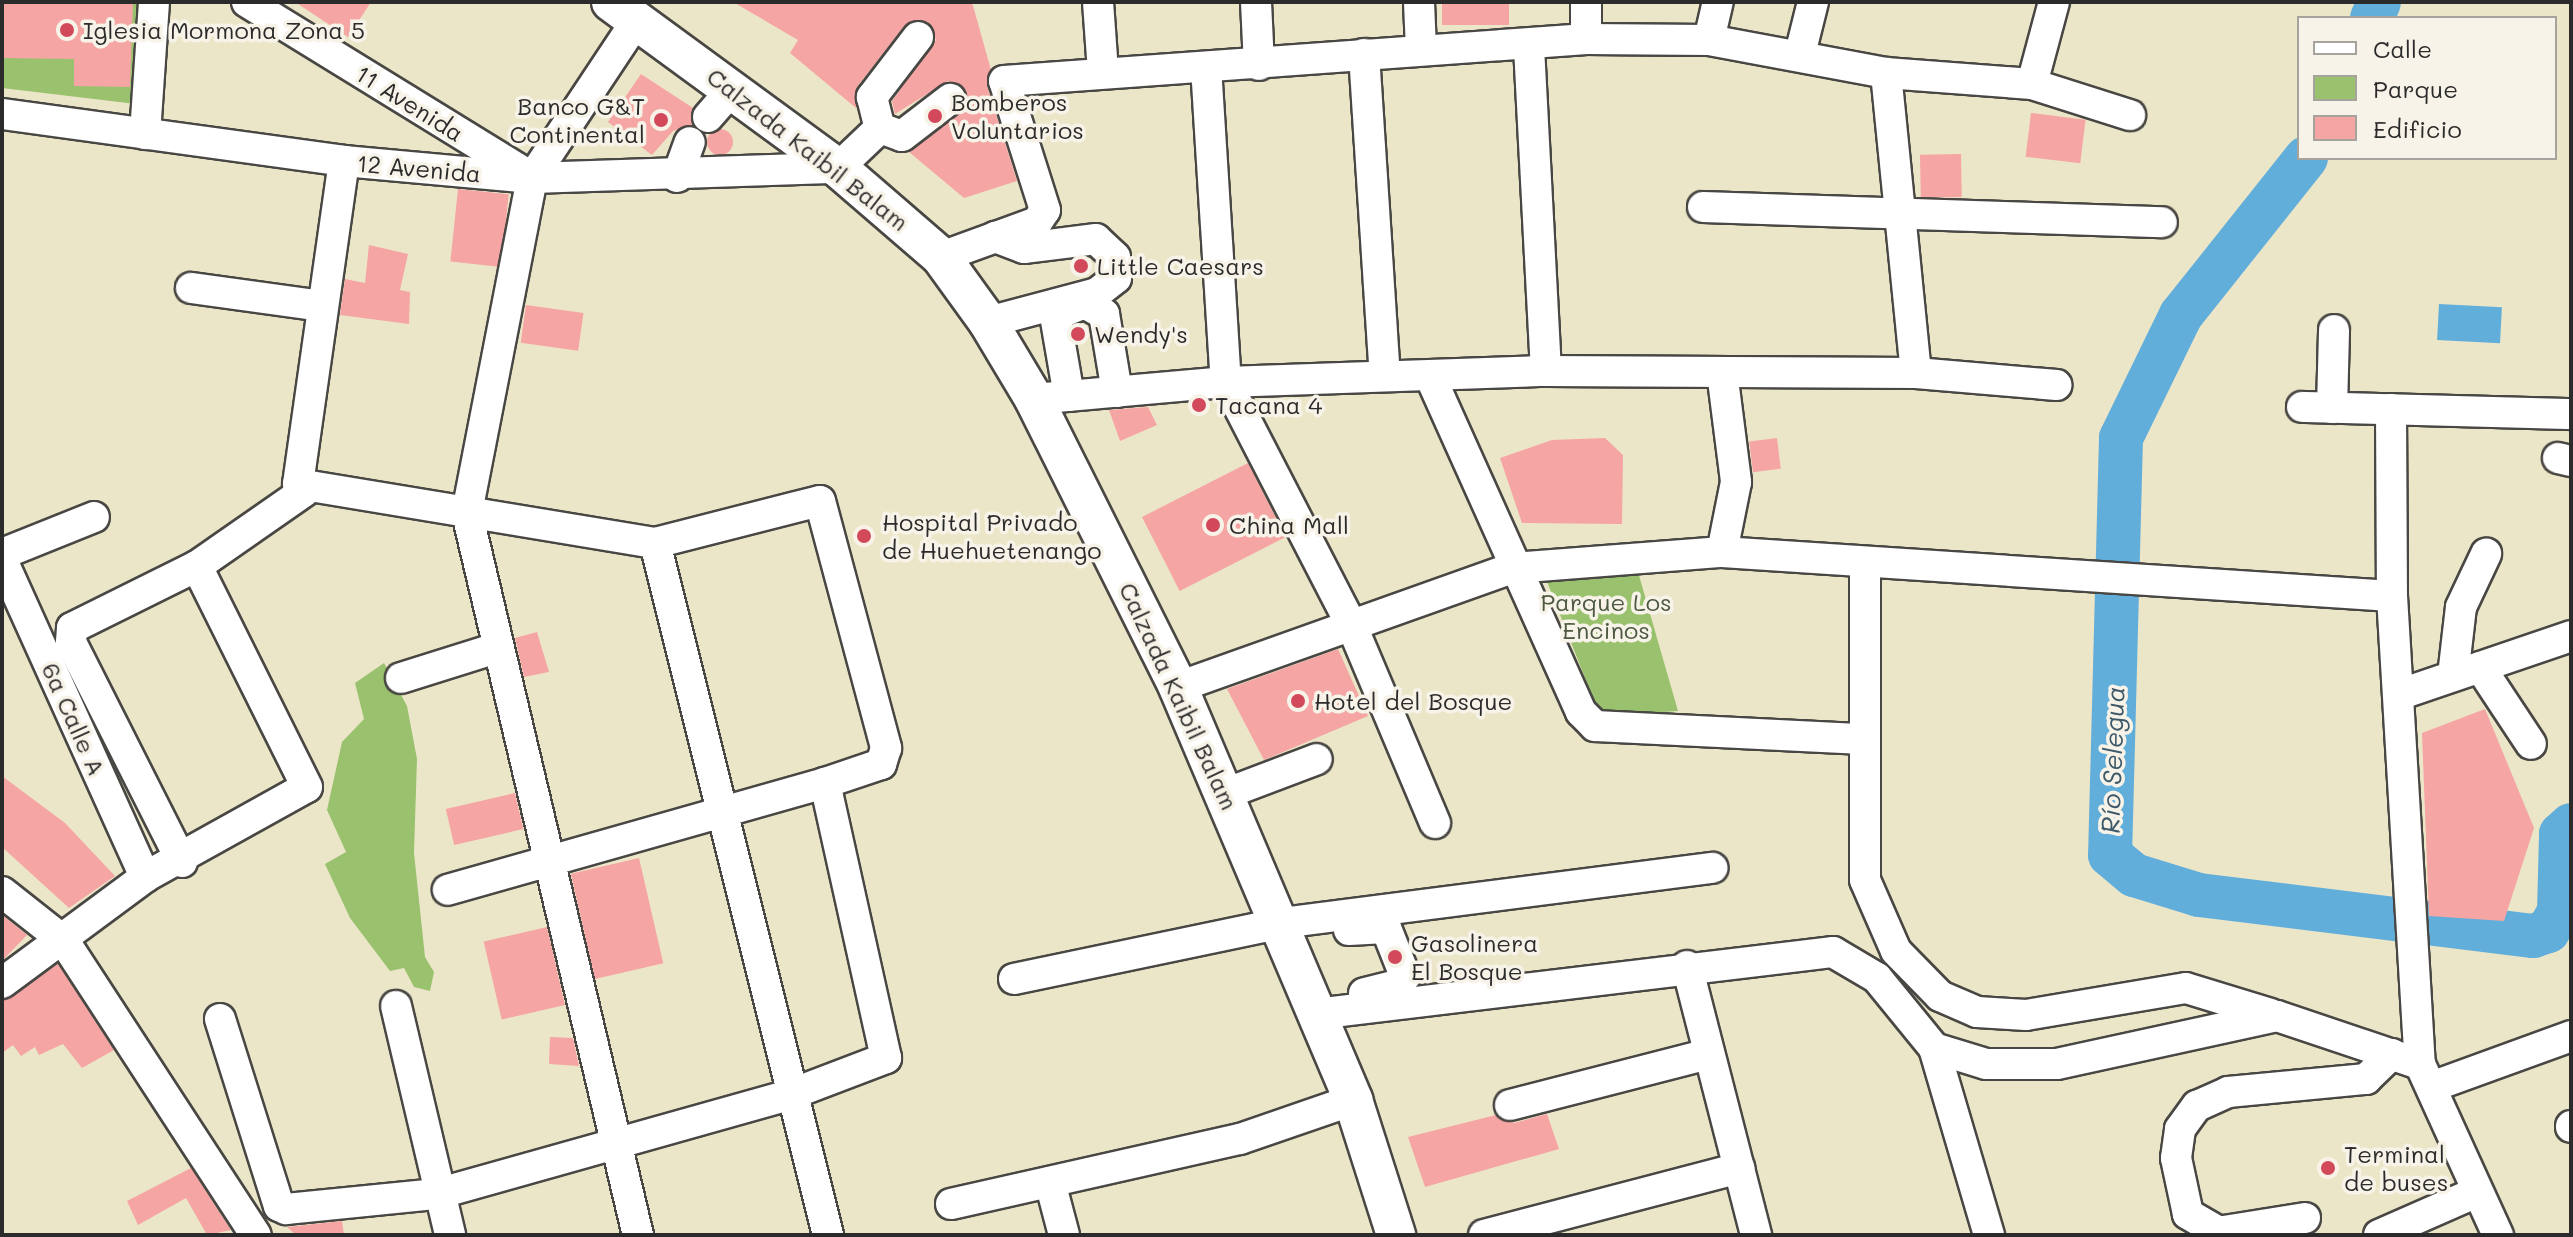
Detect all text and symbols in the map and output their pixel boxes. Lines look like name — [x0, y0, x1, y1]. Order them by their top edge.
place label: Iglesia Mormona Zona 5 — [83, 16, 365, 44]
legend — [2297, 16, 2557, 160]
marker: Iglesia Mormona Zona 5 — [58, 21, 76, 39]
text: Calle — [2373, 33, 2432, 64]
street label: 11 Avenida — [351, 59, 469, 147]
street label: Calzada Kaibil Balam — [702, 61, 914, 237]
text: Parque — [2373, 73, 2458, 104]
place label: Bomberos Voluntarios — [951, 88, 1084, 144]
place label: Banco G&T Continental — [509, 92, 645, 148]
marker: Bomberos Voluntarios — [926, 107, 944, 125]
marker: Banco G&T Continental — [652, 111, 670, 129]
text: Edificio — [2373, 113, 2462, 144]
street label: 12 Avenida — [356, 148, 482, 188]
place label: Little Caesars — [1097, 252, 1264, 280]
marker: Little Caesars — [1072, 257, 1090, 275]
place label: Wendy's — [1094, 320, 1188, 348]
marker: Wendy's — [1069, 325, 1087, 343]
place label: Tacana 4 — [1215, 391, 1322, 419]
marker: Tacana 4 — [1190, 396, 1208, 414]
place label: Hospital Privado de Huehuetenango — [882, 508, 1101, 564]
place label: China Mall — [1229, 511, 1349, 539]
marker: China Mall — [1204, 516, 1222, 534]
marker: Hospital Privado de Huehuetenango — [853, 525, 875, 547]
street label: Calzada Kaibil Balam — [1114, 578, 1244, 814]
park label: Parque Los Encinos — [1540, 588, 1672, 644]
street label: 6a Calle A — [36, 658, 112, 780]
water label: Río Selegua — [2095, 686, 2131, 834]
place label: Hotel del Bosque — [1314, 687, 1512, 715]
marker: Hotel del Bosque — [1289, 692, 1307, 710]
place label: Gasolinera El Bosque — [1411, 929, 1538, 985]
marker: Gasolinera El Bosque — [1386, 948, 1404, 966]
place label: Terminal de buses — [2344, 1140, 2448, 1196]
marker: Terminal de buses — [2319, 1159, 2337, 1177]

